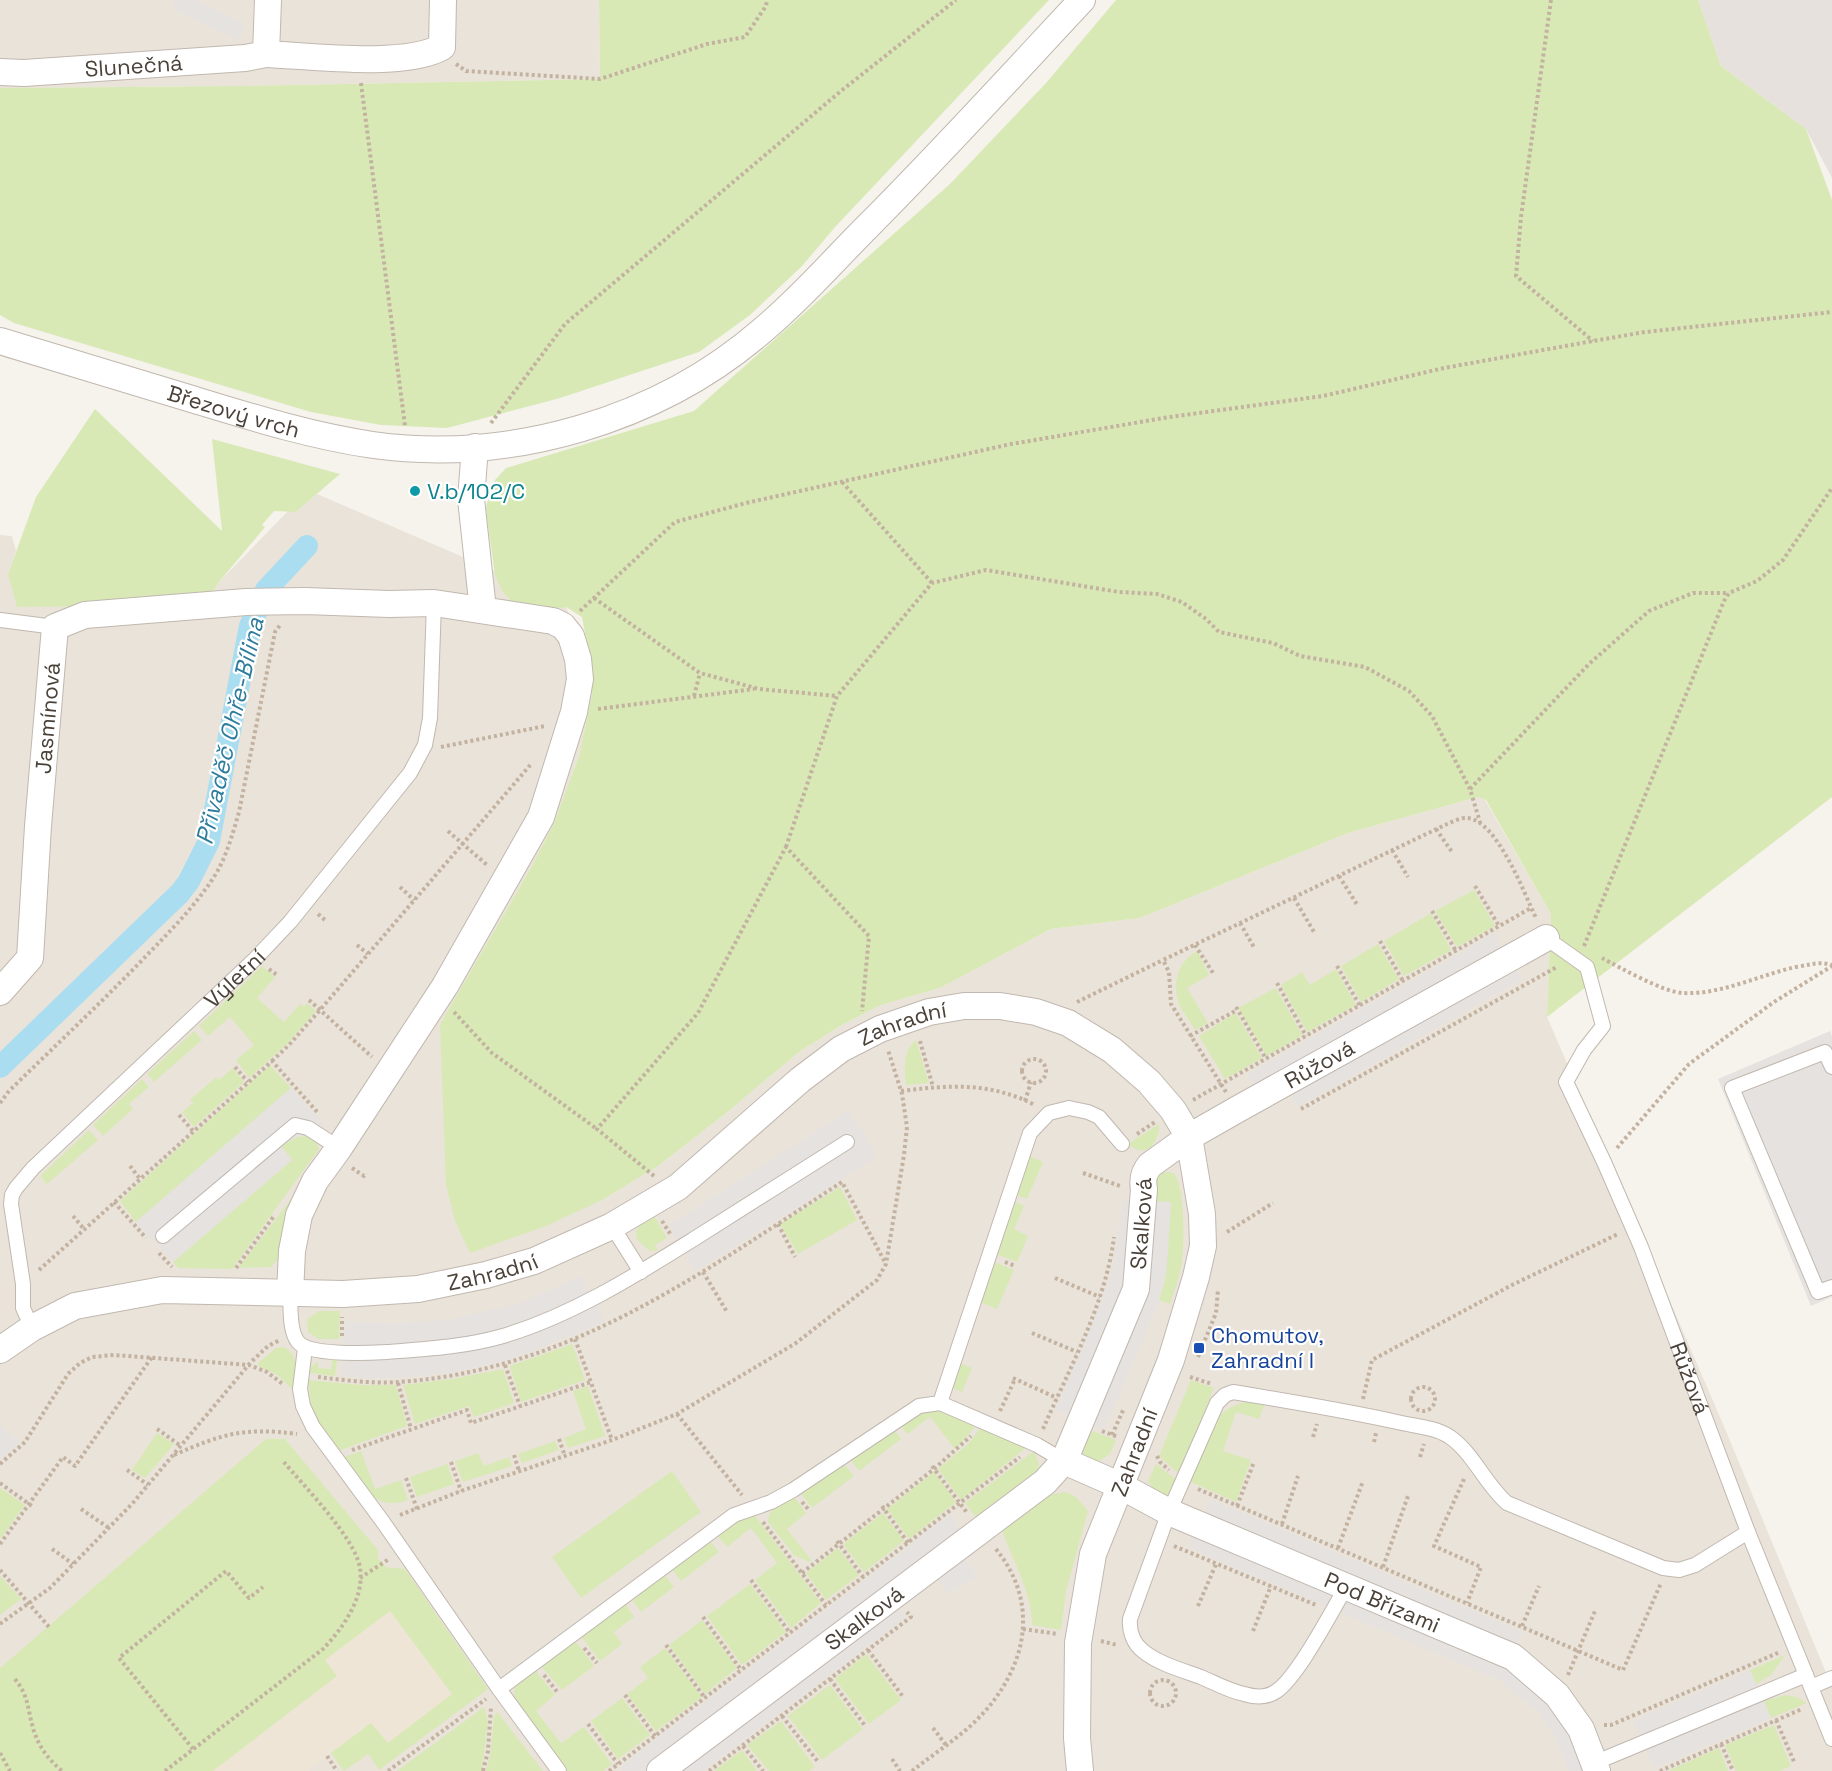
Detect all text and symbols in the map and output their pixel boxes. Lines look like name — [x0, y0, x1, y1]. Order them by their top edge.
street label: Slunečná — [84, 48, 184, 83]
street label: Březový vrch — [164, 378, 303, 444]
place label: V.b/102/C — [427, 477, 525, 505]
marker: V.b/102/C — [408, 484, 422, 498]
water label: Přivaděč Ohře-Bílina — [188, 614, 271, 847]
street label: Jasmínová — [29, 661, 66, 775]
street label: Výletní — [198, 943, 272, 1014]
street label: Zahradní — [853, 995, 949, 1052]
street label: Růžová — [1279, 1033, 1360, 1094]
street label: Skalková — [1124, 1177, 1158, 1271]
street label: Zahradní — [445, 1247, 543, 1297]
place label: Chomutov, Zahradní I — [1211, 1321, 1324, 1374]
street label: Růžová — [1664, 1338, 1717, 1419]
marker: Chomutov, Zahradní I — [1192, 1341, 1206, 1355]
street label: Zahradní — [1104, 1403, 1164, 1500]
street label: Pod Břízami — [1320, 1565, 1444, 1639]
street label: Skalková — [819, 1579, 909, 1657]

